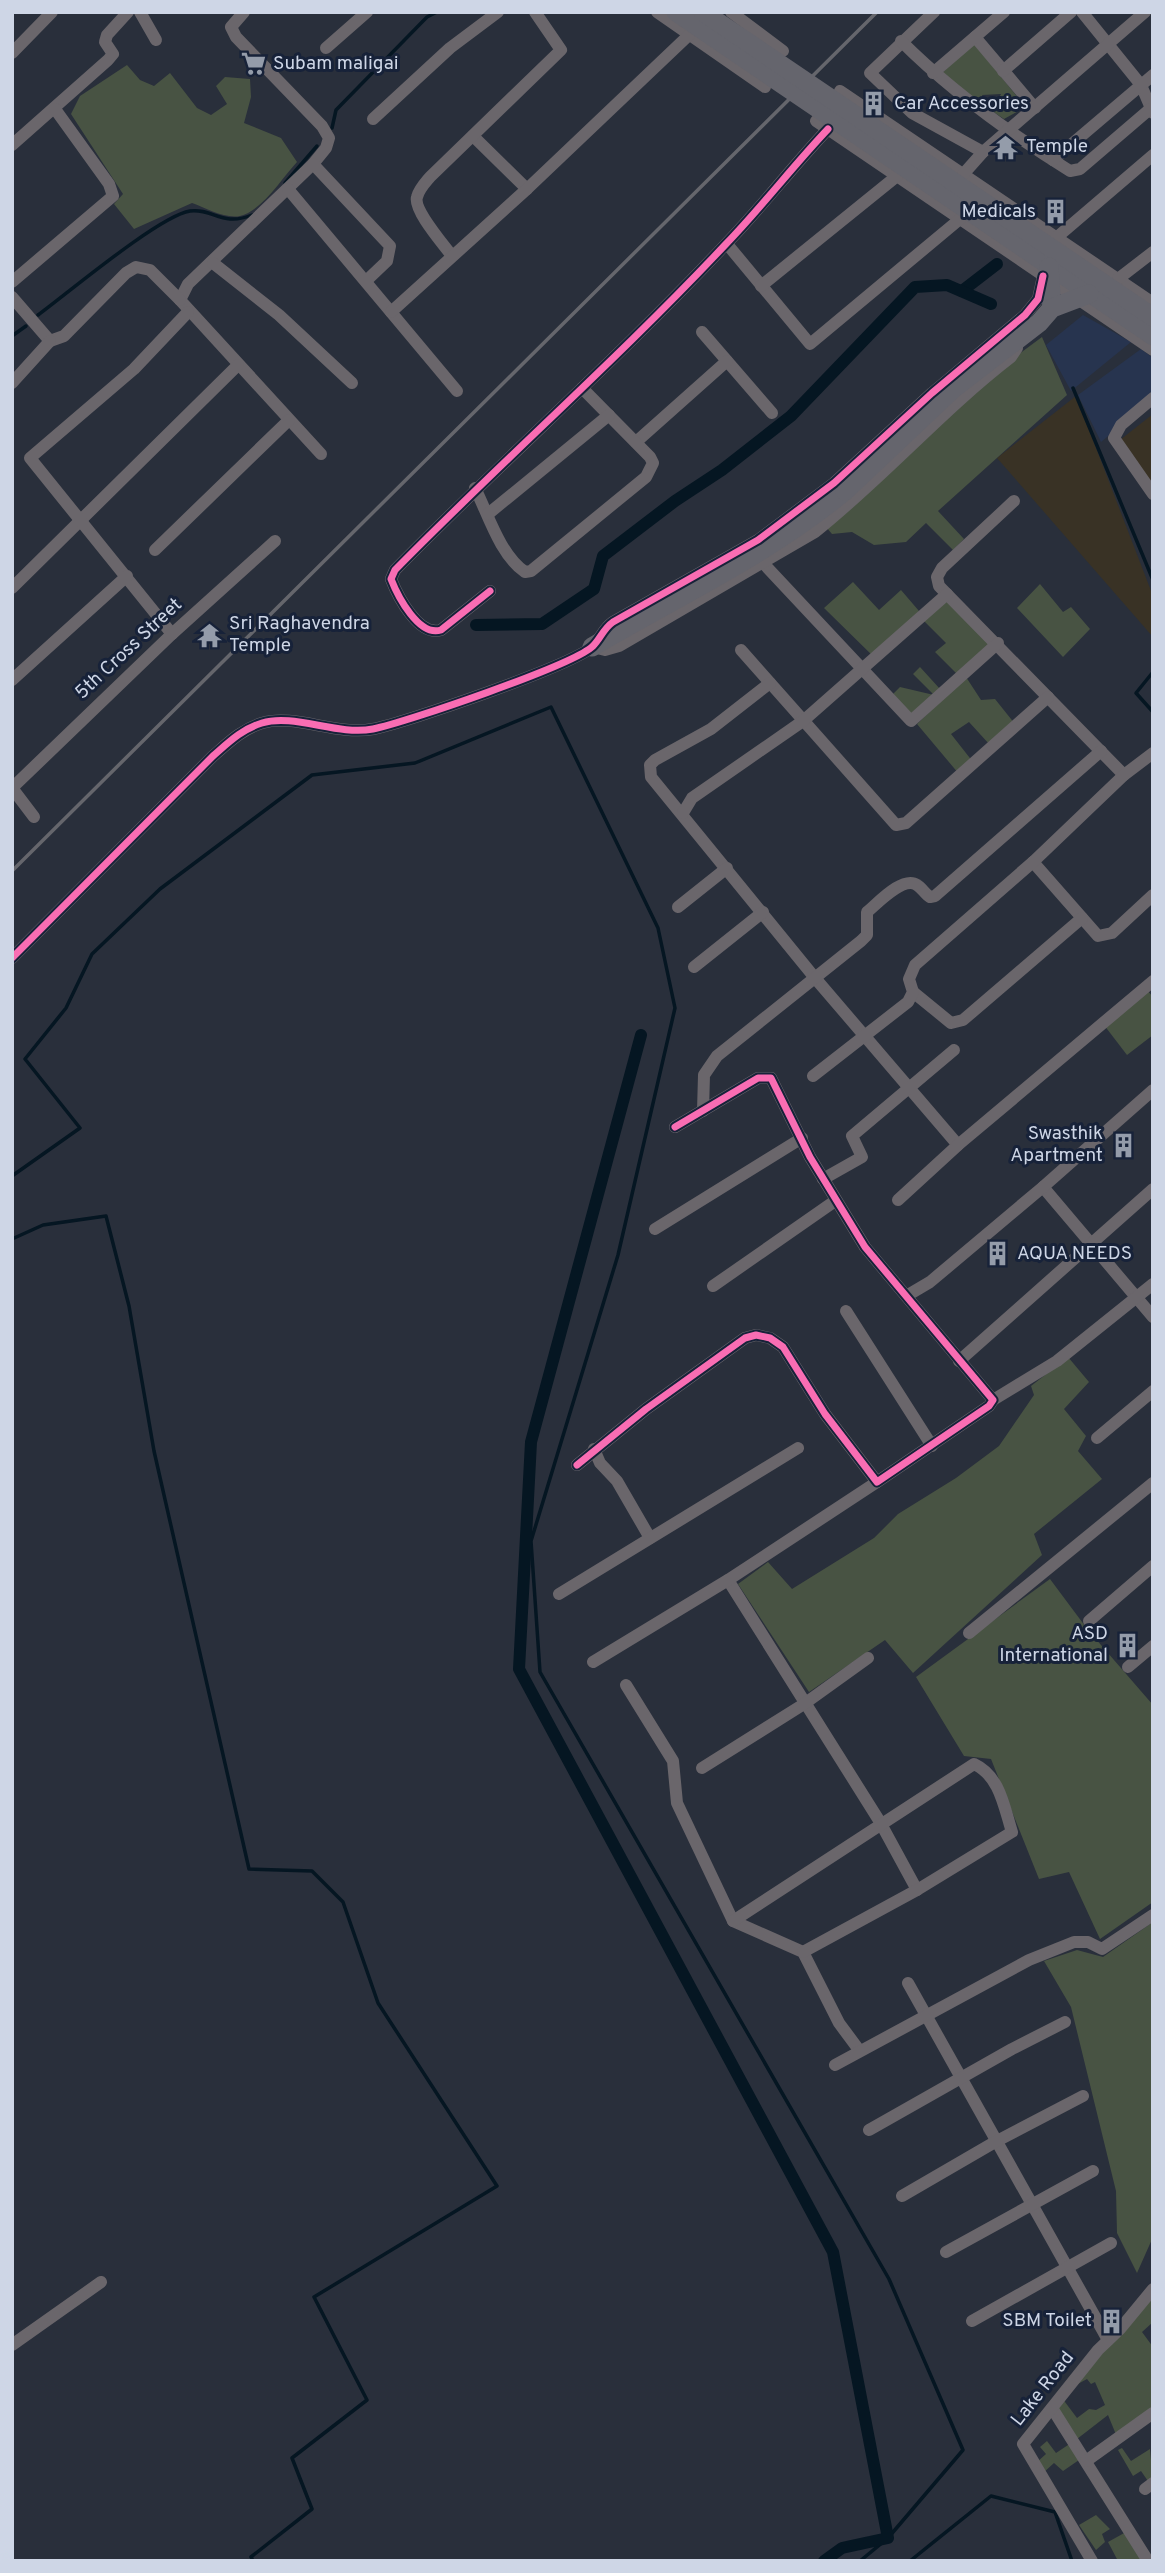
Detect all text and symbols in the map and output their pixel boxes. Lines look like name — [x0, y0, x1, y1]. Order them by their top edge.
supermarket icon: Subam maligai — [239, 50, 267, 78]
place label: Subam maligai — [273, 52, 398, 76]
building icon: Car Accessories — [860, 90, 888, 118]
place label: Car Accessories — [894, 92, 1029, 116]
temple icon: Temple — [992, 133, 1020, 161]
place label: Temple — [1026, 135, 1088, 159]
building icon: Medicals — [1042, 198, 1070, 226]
place label: Medicals — [961, 200, 1036, 224]
street label: 5th Cross Street — [70, 593, 188, 705]
place label: Sri Raghavendra Temple — [229, 612, 370, 658]
temple icon: Sri Raghavendra Temple — [195, 621, 223, 649]
place label: Swasthik Apartment — [1010, 1122, 1103, 1168]
building icon: Swasthik Apartment — [1109, 1131, 1137, 1159]
building icon: AQUA NEEDS — [983, 1240, 1011, 1268]
place label: AQUA NEEDS — [1017, 1242, 1132, 1266]
place label: ASD International — [999, 1622, 1108, 1668]
building icon: ASD International — [1114, 1631, 1142, 1659]
building icon: SBM Toilet — [1098, 2307, 1126, 2335]
place label: SBM Toilet — [1002, 2309, 1092, 2333]
street label: Lake Road — [1006, 2347, 1080, 2431]

